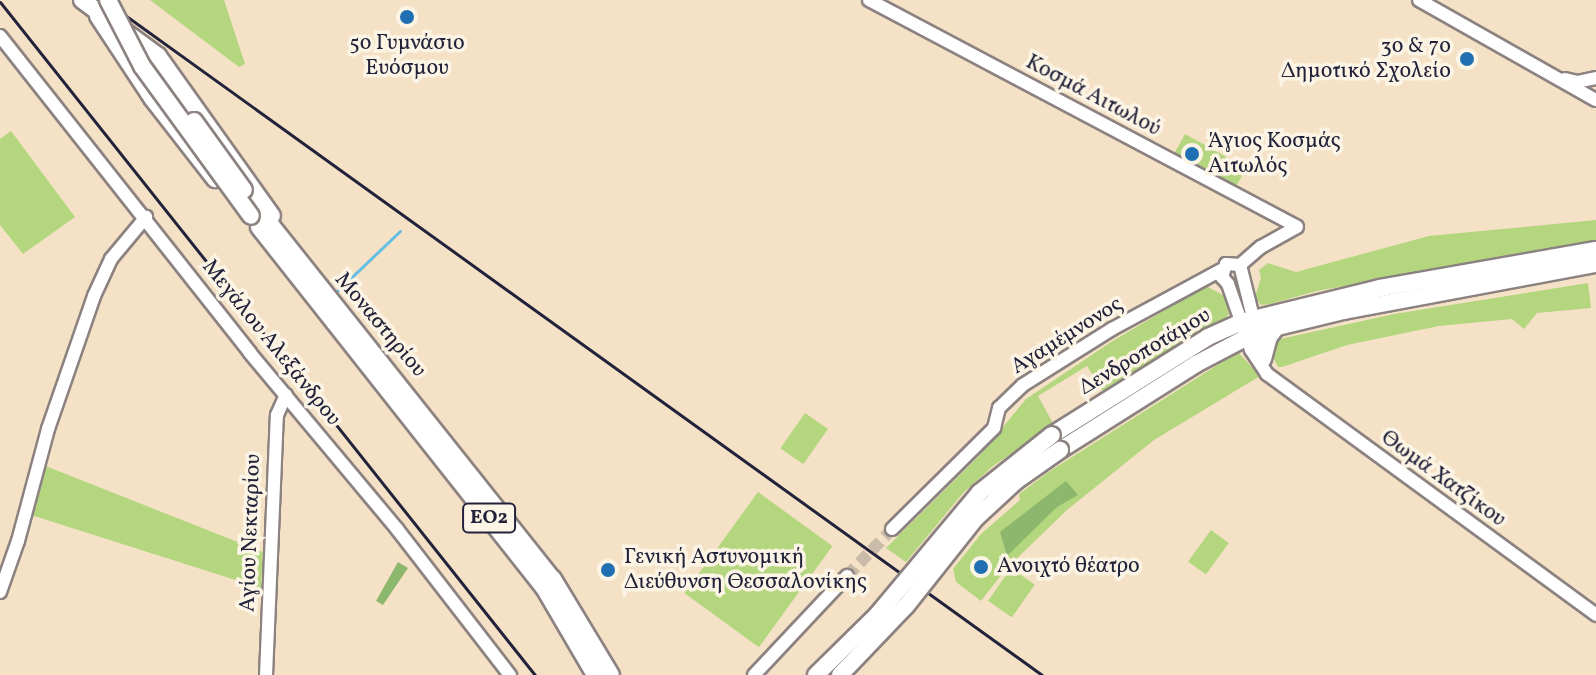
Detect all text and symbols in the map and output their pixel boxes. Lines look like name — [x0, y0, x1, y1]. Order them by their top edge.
marker: 5ο Γυμνάσιο Ευόσμου — [398, 8, 416, 26]
place label: 5ο Γυμνάσιο Ευόσμου — [349, 30, 465, 82]
place label: 3ο & 7ο Δημοτικό Σχολείο — [1281, 33, 1451, 84]
street label: Κοσμά Αιτωλού — [1021, 49, 1165, 143]
marker: 3ο & 7ο Δημοτικό Σχολείο — [1458, 50, 1476, 68]
place label: Άγιος Κοσμάς Αιτωλός — [1208, 128, 1341, 180]
marker: Άγιος Κοσμάς Αιτωλός — [1183, 145, 1201, 163]
street label: Μεγάλου Αλεξάνδρου — [196, 255, 346, 431]
street label: Μοναστηρίου — [329, 267, 431, 383]
street label: Αγαμέμνονος — [1006, 291, 1128, 381]
street label: Δενδροποτάμου — [1075, 302, 1215, 402]
street label: Θωμά Χατζίκου — [1375, 425, 1511, 533]
street label: Αγίου Νεκταρίου — [235, 454, 267, 612]
road number: ΕΟ2 — [461, 502, 517, 534]
place label: Γενική Αστυνομική Διεύθυνση Θεσσαλονίκης — [624, 544, 867, 596]
place label: Ανοιχτό θέατρο — [997, 554, 1140, 580]
marker: Ανοιχτό θέατρο — [972, 558, 990, 576]
marker: Γενική Αστυνομική Διεύθυνση Θεσσαλονίκης — [599, 561, 617, 579]

